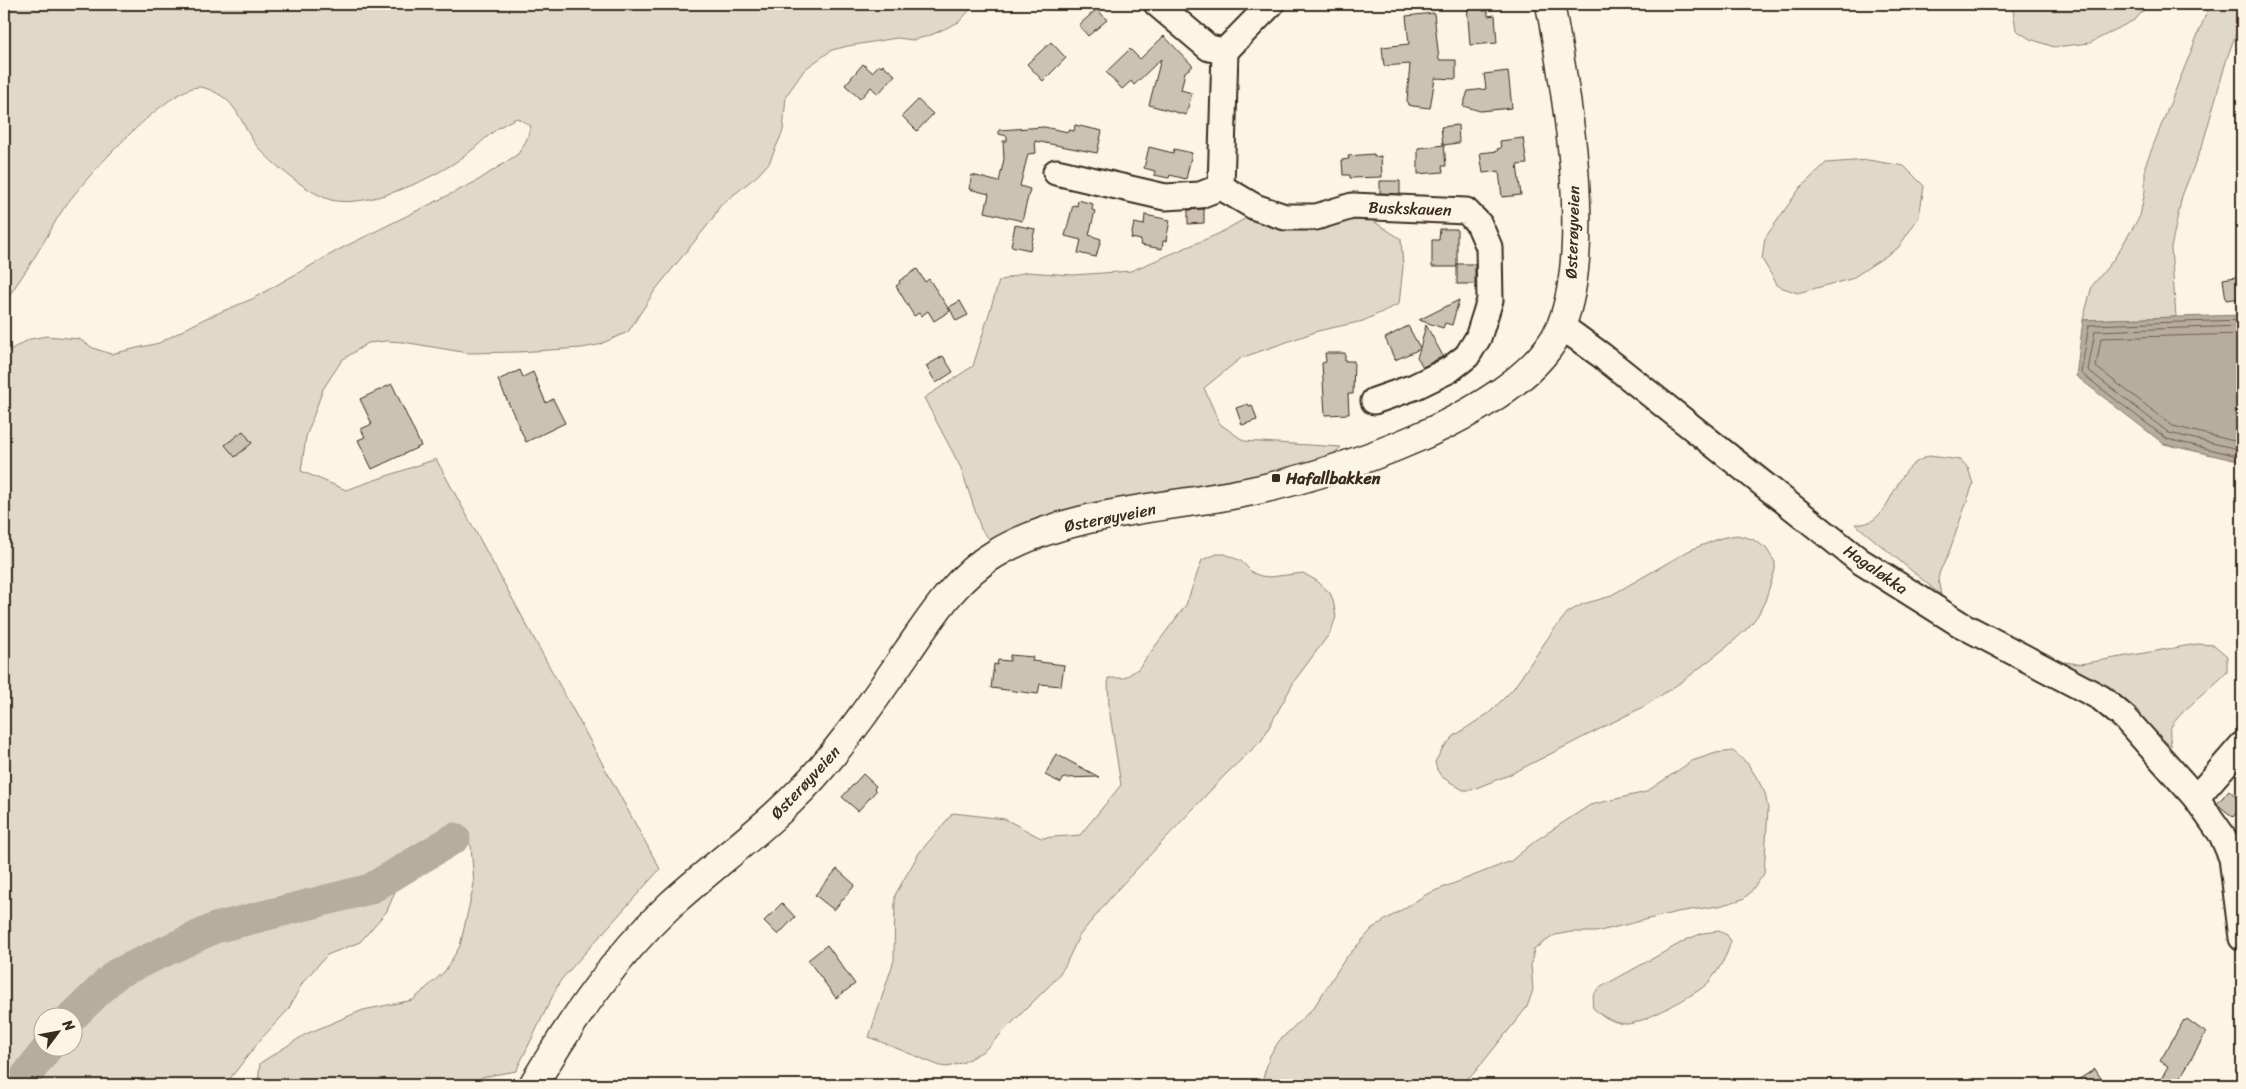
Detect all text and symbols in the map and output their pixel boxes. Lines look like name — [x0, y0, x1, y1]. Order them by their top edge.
street label: Østerøyveien — [1556, 185, 1589, 279]
street label: Buskskauen — [1368, 193, 1452, 224]
place label: Hafallbakken — [1285, 464, 1381, 493]
marker: Hafallbakken — [1270, 472, 1282, 484]
street label: Østerøyveien — [1062, 494, 1159, 541]
street label: Hagaløkka — [1837, 537, 1914, 602]
street label: Østerøyveien — [763, 738, 848, 826]
north arrow — [32, 1006, 82, 1056]
text: N — [55, 1014, 82, 1036]

